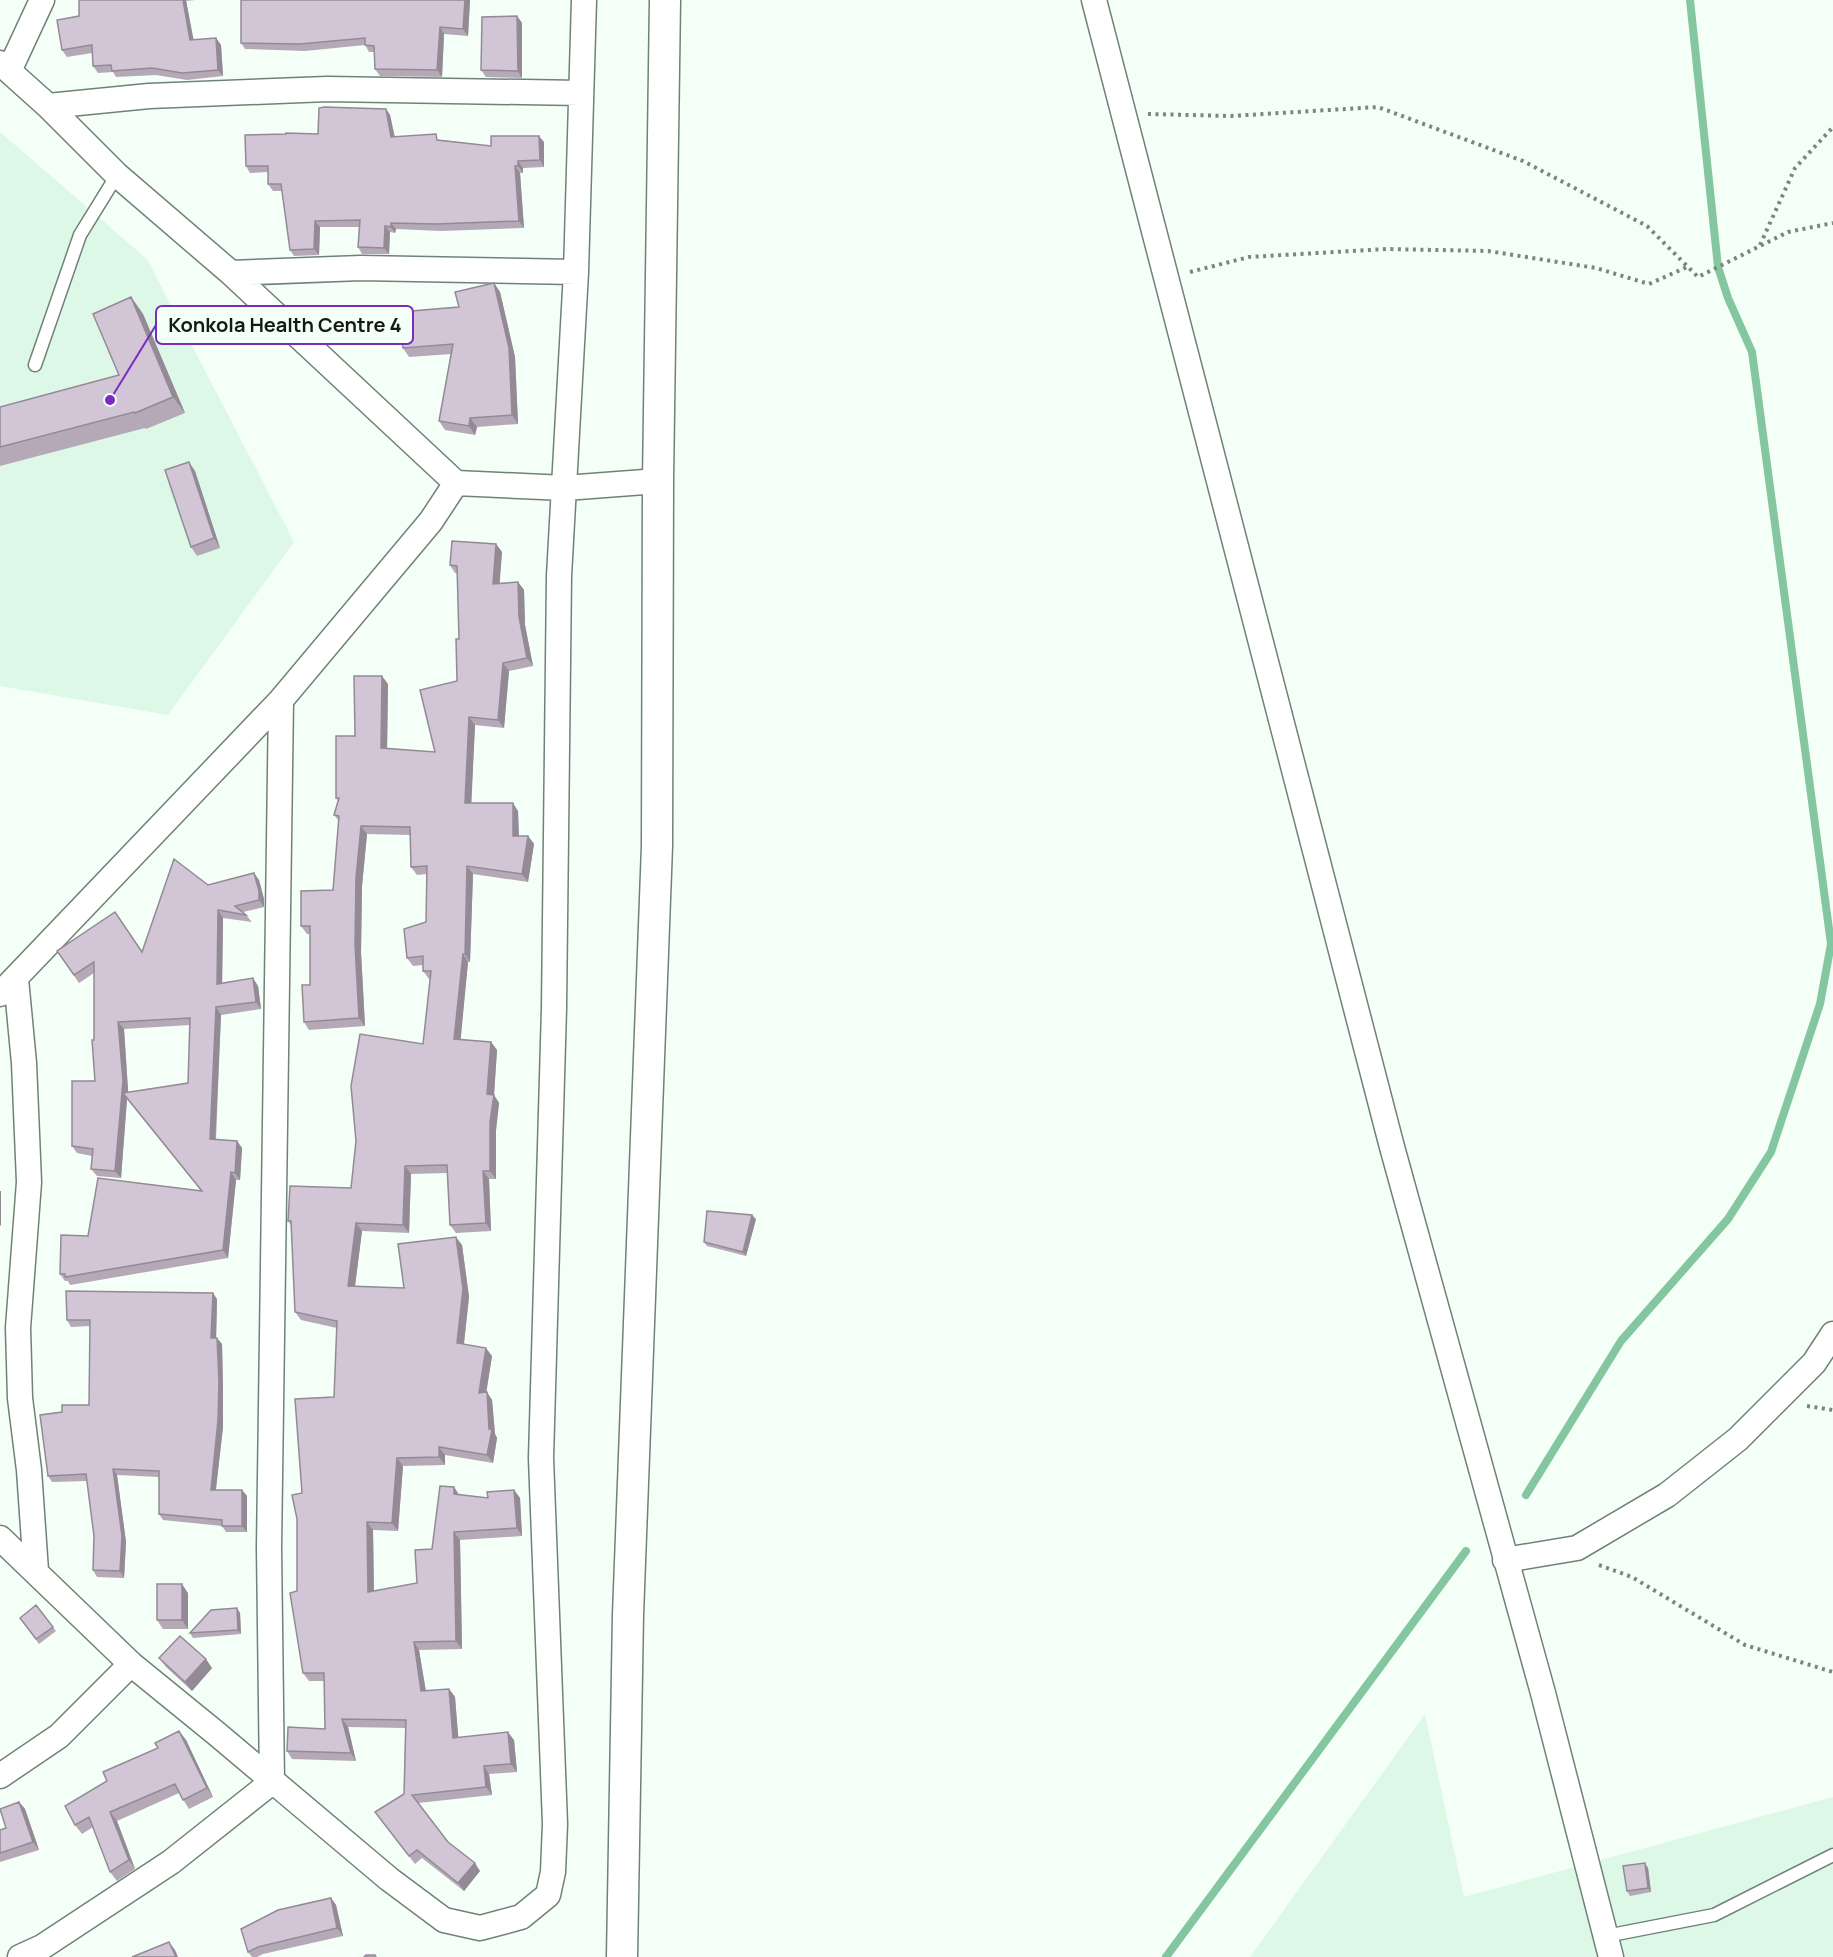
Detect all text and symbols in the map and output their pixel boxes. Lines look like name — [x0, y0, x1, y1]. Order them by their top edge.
callout: Konkola Health Centre 4 — [156, 306, 413, 344]
text: Konkola Health Centre 4 — [168, 311, 402, 338]

